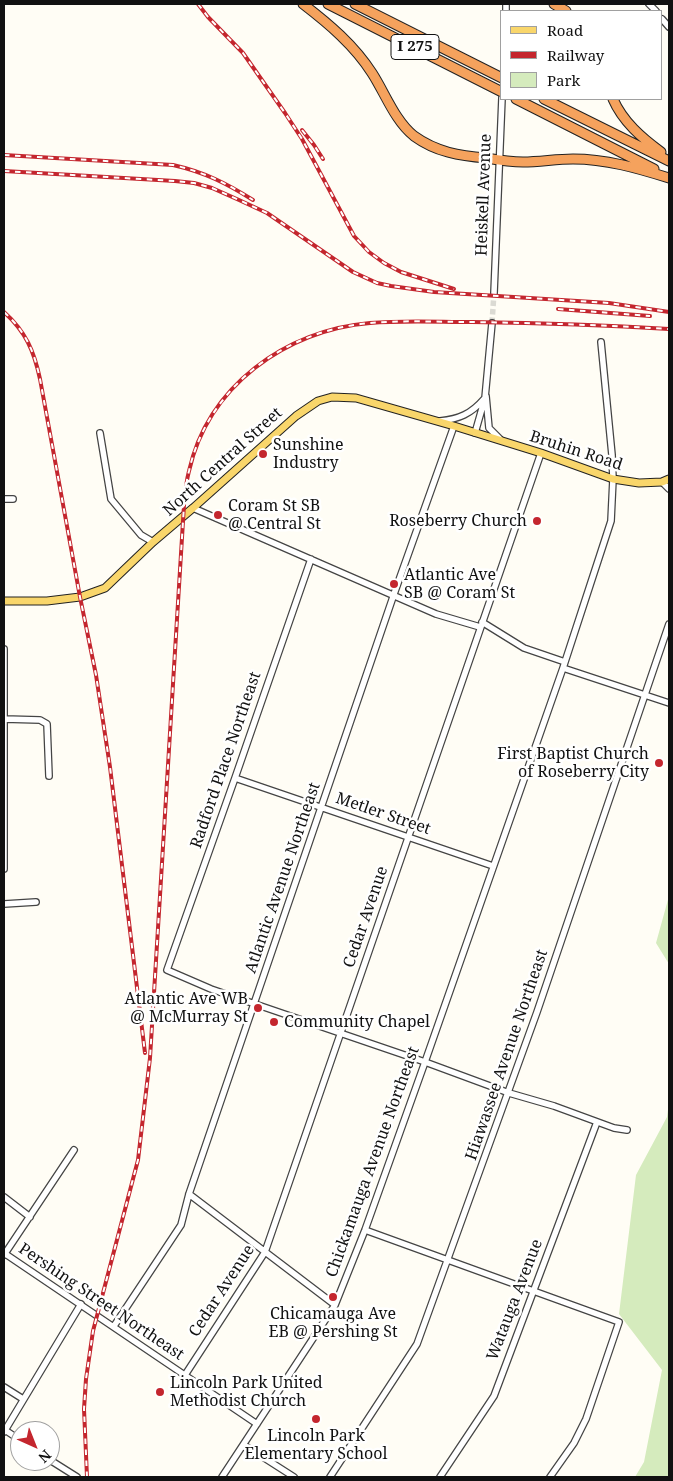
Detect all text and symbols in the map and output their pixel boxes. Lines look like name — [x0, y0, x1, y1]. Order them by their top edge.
legend — [500, 10, 663, 100]
text: Road — [547, 20, 583, 40]
road number: I 275 — [391, 34, 439, 60]
text: Railway — [547, 45, 604, 65]
text: Park — [547, 70, 580, 90]
street label: Heiskell Avenue — [472, 133, 496, 257]
street label: North Central Street — [160, 404, 286, 520]
street label: Bruhin Road — [527, 427, 625, 475]
place label: Sunshine Industry — [273, 435, 344, 473]
marker: Sunshine Industry — [257, 448, 269, 460]
place label: Coram St SB @ Central St — [228, 496, 321, 534]
marker: Coram St SB @ Central St — [212, 509, 224, 521]
place label: Roseberry Church — [389, 511, 527, 531]
marker: Roseberry Church — [531, 515, 543, 527]
place label: Atlantic Ave SB @ Coram St — [404, 565, 515, 603]
marker: Atlantic Ave SB @ Coram St — [388, 578, 400, 590]
street label: Radford Place Northeast — [187, 669, 265, 851]
place label: First Baptist Church of Roseberry City — [497, 744, 649, 782]
marker: First Baptist Church of Roseberry City — [653, 757, 665, 769]
street label: Atlantic Avenue Northeast — [241, 780, 325, 976]
street label: Metler Street — [333, 789, 433, 839]
street label: Cedar Avenue — [340, 864, 392, 970]
street label: Hiawassee Avenue Northeast — [462, 947, 552, 1163]
place label: Atlantic Ave WB @ McMurray St — [124, 989, 248, 1027]
marker: Atlantic Ave WB @ McMurray St — [252, 1002, 264, 1014]
place label: Community Chapel — [284, 1012, 430, 1032]
marker: Community Chapel — [268, 1016, 280, 1028]
street label: Chickamauga Avenue Northeast — [322, 1044, 424, 1280]
street label: Watauga Avenue — [483, 1237, 547, 1363]
street label: Pershing Street Northeast — [15, 1239, 187, 1365]
street label: Cedar Avenue — [185, 1241, 259, 1341]
marker: Chicamauga Ave EB @ Pershing St — [327, 1291, 339, 1303]
place label: Chicamauga Ave EB @ Pershing St — [268, 1304, 398, 1342]
place label: Lincoln Park United Methodist Church — [170, 1373, 323, 1411]
marker: Lincoln Park United Methodist Church — [154, 1386, 166, 1398]
marker: Lincoln Park Elementary School — [310, 1413, 322, 1425]
north arrow — [10, 1421, 60, 1471]
place label: Lincoln Park Elementary School — [244, 1426, 388, 1464]
text: N — [35, 1446, 56, 1467]

